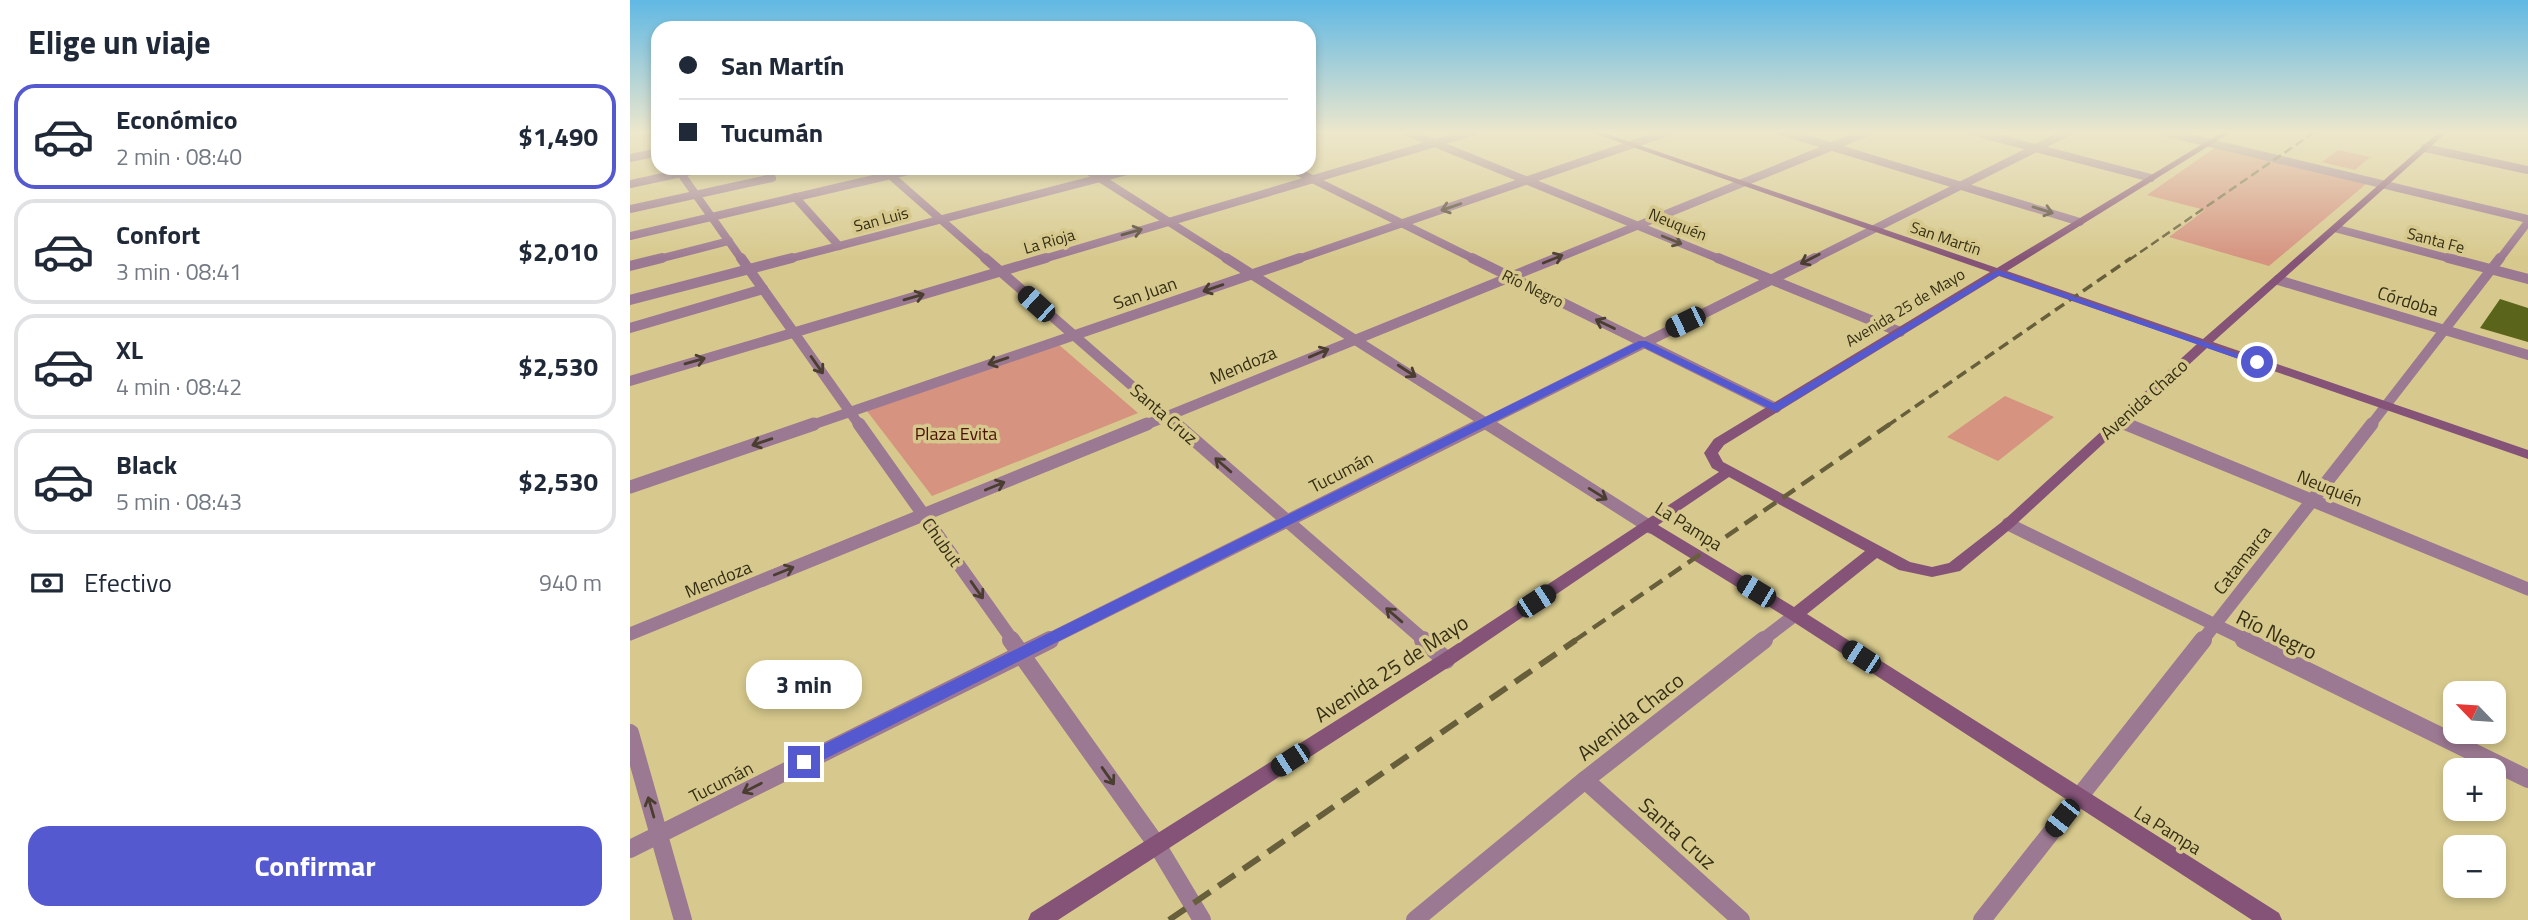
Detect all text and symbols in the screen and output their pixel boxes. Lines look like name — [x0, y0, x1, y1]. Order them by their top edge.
text: Elige un viaje — [28, 18, 211, 66]
text: San Martín — [721, 46, 844, 85]
text: Económico — [116, 100, 238, 139]
icon: car — [32, 105, 95, 168]
text: Tucumán — [721, 113, 823, 152]
text: $1,490 — [518, 117, 598, 156]
text: 2 min · 08:40 — [116, 139, 242, 174]
street label: San Luis — [851, 200, 911, 238]
street label: Neuquén — [1645, 201, 1711, 247]
one-way arrow — [1441, 202, 1463, 214]
one-way arrow — [2032, 205, 2054, 218]
text: Confort — [116, 215, 200, 254]
street label: San Martín — [1907, 215, 1985, 261]
icon: car — [32, 220, 95, 283]
street label: Santa Fe — [2405, 221, 2467, 259]
street label: La Rioja — [1020, 222, 1078, 260]
one-way arrow — [1121, 225, 1143, 238]
text: $2,010 — [518, 232, 598, 271]
one-way arrow — [1661, 234, 1683, 247]
one-way arrow — [1541, 251, 1563, 264]
one-way arrow — [1800, 253, 1821, 266]
text: 3 min · 08:41 — [116, 254, 242, 289]
street label: Avenida 25 de Mayo — [1841, 262, 1969, 352]
street label: Río Negro — [1498, 263, 1568, 313]
street label: San Juan — [1109, 270, 1181, 316]
street label: Córdoba — [2374, 279, 2442, 323]
car — [1014, 282, 1059, 326]
one-way arrow — [1202, 282, 1224, 295]
one-way arrow — [902, 289, 924, 302]
car — [1662, 303, 1709, 341]
one-way arrow — [1595, 317, 1616, 330]
text: XL — [116, 330, 143, 369]
icon: car — [32, 335, 95, 398]
street label: Mendoza — [1206, 339, 1280, 391]
one-way arrow — [1307, 345, 1329, 358]
route start — [2241, 346, 2273, 378]
text: $2,530 — [518, 347, 598, 386]
street label: Avenida Chaco — [2094, 352, 2194, 446]
one-way arrow — [684, 354, 706, 367]
one-way arrow — [810, 355, 824, 374]
one-way arrow — [987, 356, 1009, 368]
one-way arrow — [1396, 365, 1416, 379]
text: 4 min · 08:42 — [116, 369, 242, 404]
street label: Santa Cruz — [1124, 377, 1204, 451]
park label: Plaza Evita — [915, 420, 997, 447]
one-way arrow — [751, 436, 773, 449]
street label: Tucumán — [1304, 444, 1378, 500]
text: Black — [116, 445, 177, 484]
icon: car — [32, 450, 95, 513]
one-way arrow — [1215, 457, 1232, 474]
text: $2,530 — [518, 462, 598, 501]
street label: Neuquén — [2293, 463, 2367, 513]
one-way arrow — [984, 479, 1005, 492]
text: 5 min · 08:43 — [116, 484, 242, 519]
one-way arrow — [1588, 487, 1607, 502]
street label: La Pampa — [1650, 495, 1728, 557]
street label: Chubut — [915, 512, 969, 573]
street label: Catamarca — [2206, 520, 2278, 600]
street label: Mendoza — [681, 553, 755, 605]
text: Efectivo — [84, 563, 172, 602]
icon: cash — [28, 564, 66, 602]
one-way arrow — [773, 564, 795, 577]
text: 940 m — [539, 565, 602, 600]
car — [1733, 571, 1780, 611]
one-way arrow — [969, 580, 984, 599]
car — [1513, 581, 1560, 621]
street label: Río Negro — [2231, 601, 2323, 667]
street label: Avenida 25 de Mayo — [1307, 606, 1475, 730]
one-way arrow — [1385, 607, 1403, 623]
car — [1838, 637, 1885, 677]
callout: 3 min — [746, 660, 862, 710]
street label: Avenida Chaco — [1570, 664, 1690, 768]
text: 3 min — [776, 667, 832, 702]
north arrow — [2443, 681, 2506, 744]
map controls — [2443, 681, 2506, 898]
car — [1267, 740, 1314, 780]
route end — [788, 746, 820, 778]
street label: Tucumán — [684, 754, 758, 810]
button: + — [2443, 758, 2506, 821]
one-way arrow — [1101, 766, 1115, 785]
one-way arrow — [742, 781, 763, 795]
street label: Santa Cruz — [1632, 789, 1724, 877]
car — [2041, 795, 2084, 841]
one-way arrow — [644, 796, 657, 819]
street label: La Pampa — [2129, 799, 2207, 861]
button: Confirmar — [28, 826, 602, 906]
button: − — [2443, 835, 2506, 898]

